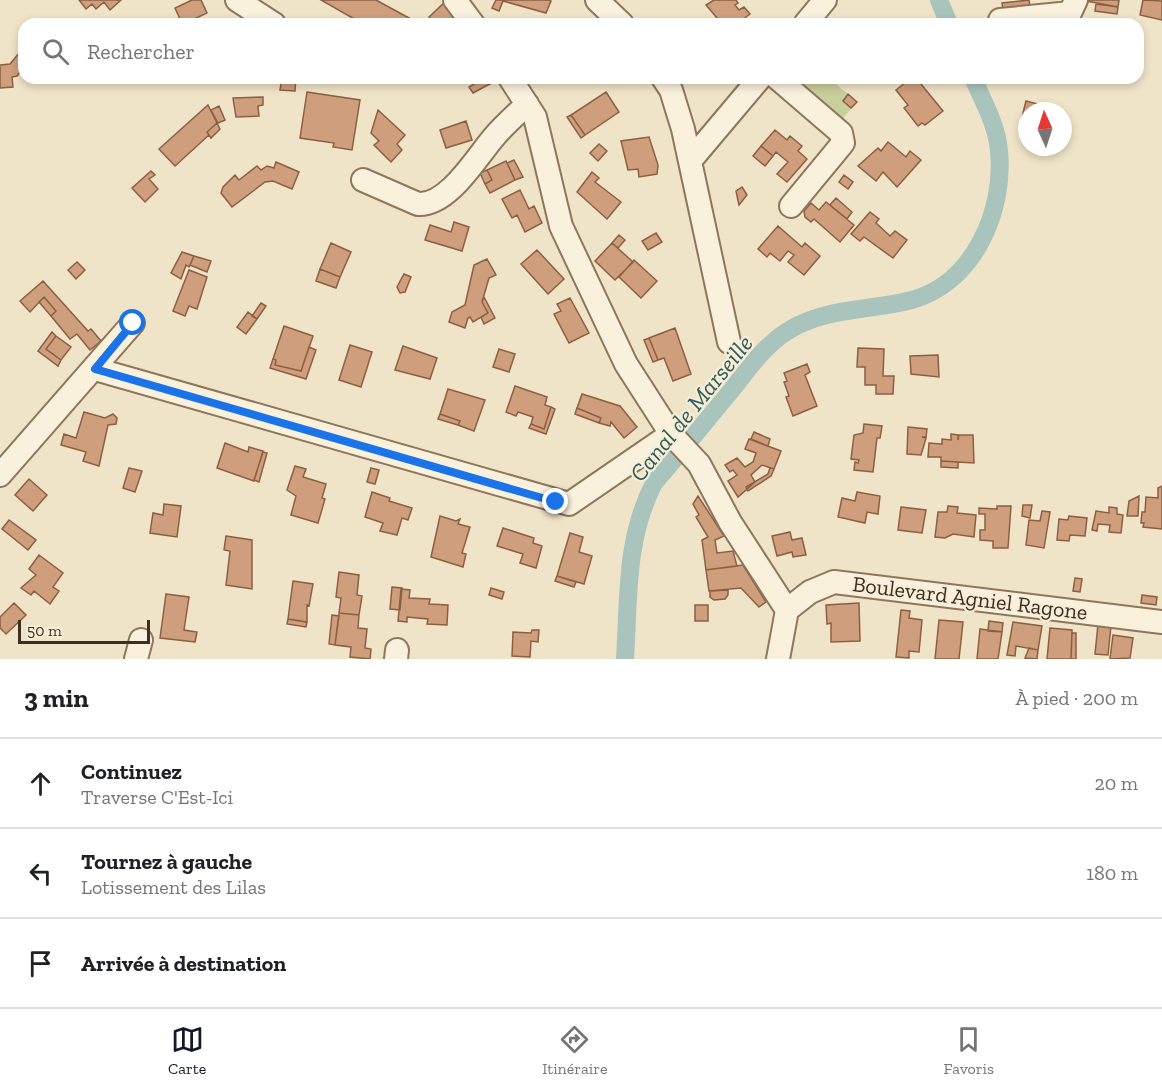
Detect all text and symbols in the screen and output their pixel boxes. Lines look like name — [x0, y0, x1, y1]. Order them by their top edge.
search box — [18, 18, 1144, 84]
icon: search — [39, 35, 72, 68]
text: Rechercher — [87, 38, 195, 65]
north arrow — [1018, 102, 1072, 156]
route start — [119, 309, 145, 335]
water label: Canal de Marseille — [623, 329, 759, 487]
route end — [542, 488, 568, 514]
street label: Boulevard Agniel Ragone — [851, 570, 1089, 626]
scale bar — [18, 617, 150, 644]
text: 50 m — [27, 621, 62, 640]
text: 3 min — [24, 682, 89, 714]
text: À pied · 200 m — [1016, 686, 1138, 710]
text: Continuez — [81, 758, 182, 785]
icon: ahead — [24, 767, 57, 800]
text: 20 m — [1094, 771, 1138, 795]
text: Traverse C'Est-Ici — [81, 785, 233, 809]
text: Tournez à gauche — [81, 848, 252, 875]
icon: left — [24, 857, 57, 890]
text: 180 m — [1086, 861, 1138, 885]
text: Lotissement des Lilas — [81, 875, 266, 899]
icon: arrive — [24, 947, 57, 980]
text: Arrivée à destination — [81, 950, 286, 977]
tab: Carte — [168, 1023, 206, 1078]
tab: Itinéraire — [542, 1023, 607, 1078]
tab: Favoris — [944, 1023, 994, 1078]

